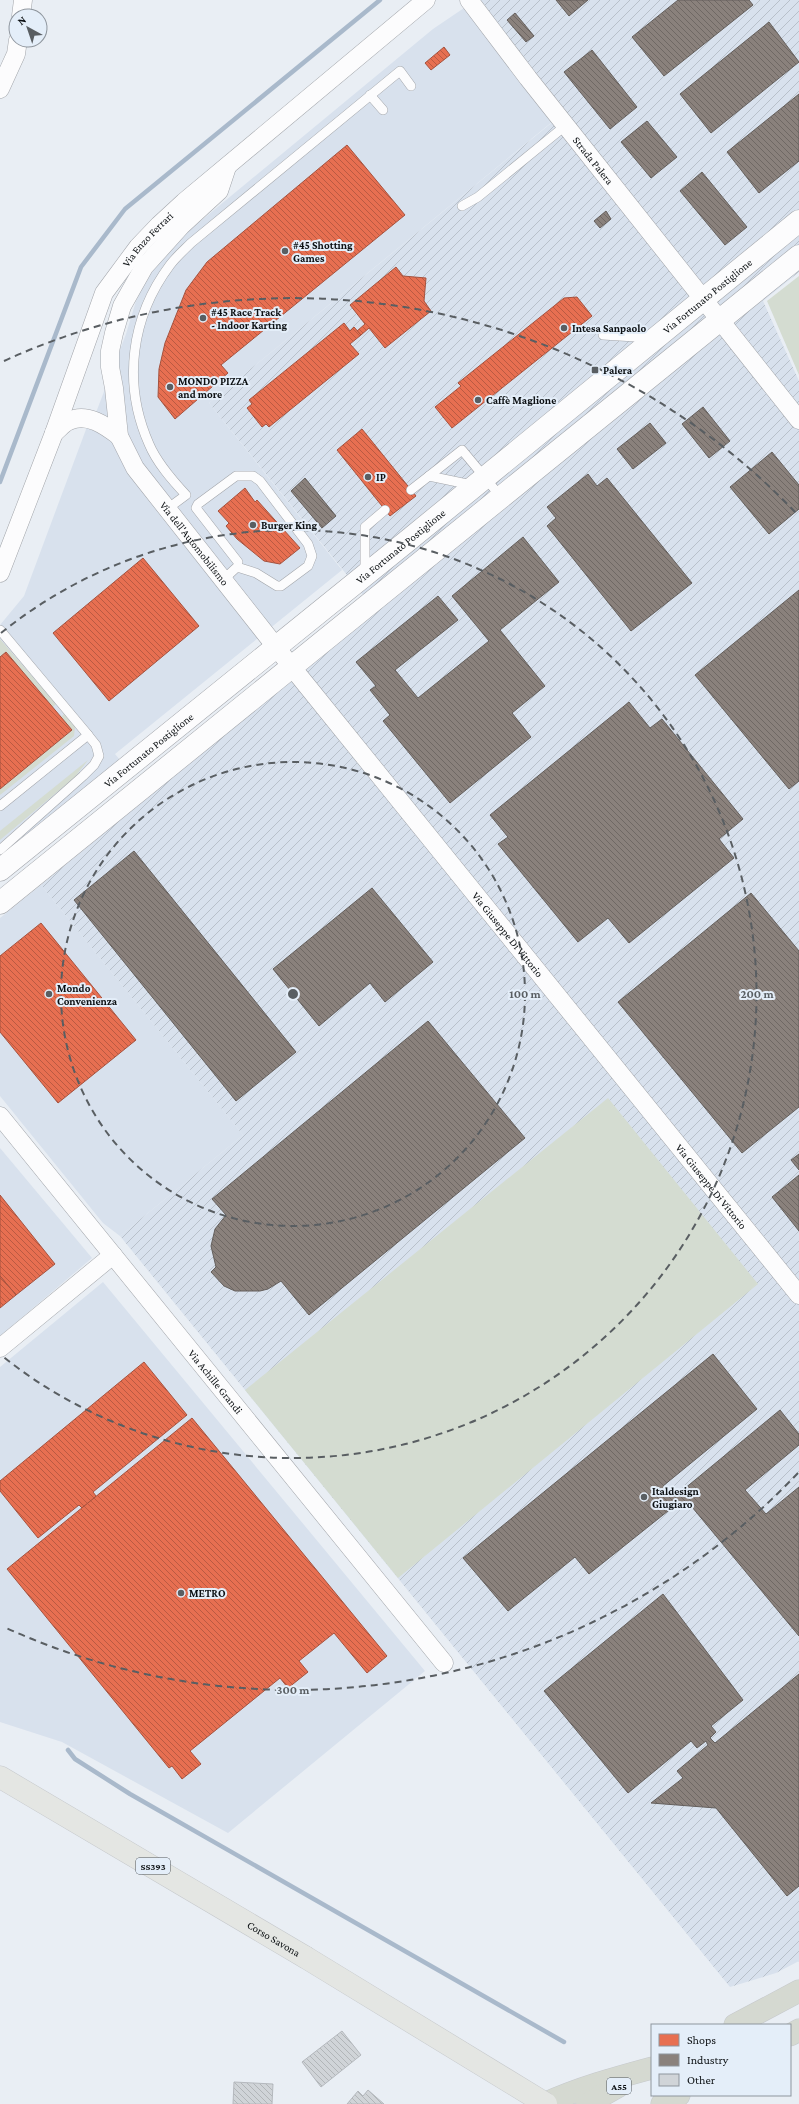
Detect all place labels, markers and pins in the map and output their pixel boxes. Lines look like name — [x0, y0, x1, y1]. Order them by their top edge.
place label: #45 Shotting Games — [293, 239, 353, 264]
marker: #45 Shotting Games — [280, 246, 290, 256]
place label: #45 Race Track - Indoor Karting — [211, 306, 287, 331]
marker: #45 Race Track - Indoor Karting — [198, 313, 208, 323]
place label: Intesa Sanpaolo — [572, 322, 646, 334]
marker: Intesa Sanpaolo — [559, 323, 569, 333]
place label: Palera — [603, 364, 633, 376]
marker: Palera — [590, 365, 600, 375]
place label: MONDO PIZZA and more — [178, 375, 249, 400]
marker: MONDO PIZZA and more — [165, 382, 175, 392]
place label: Caffè Maglione — [486, 394, 556, 406]
marker: Caffè Maglione — [473, 395, 483, 405]
place label: IP — [376, 471, 386, 483]
marker: IP — [363, 472, 373, 482]
place label: Burger King — [261, 519, 318, 531]
marker: Burger King — [248, 520, 258, 530]
place label: Mondo Convenienza — [57, 982, 118, 1007]
centre of rings — [286, 987, 300, 1001]
marker: Mondo Convenienza — [44, 989, 54, 999]
place label: Italdesign Giugiaro — [652, 1485, 700, 1510]
marker: Italdesign Giugiaro — [639, 1492, 649, 1502]
place label: METRO — [189, 1587, 226, 1599]
marker: METRO — [176, 1588, 186, 1598]

